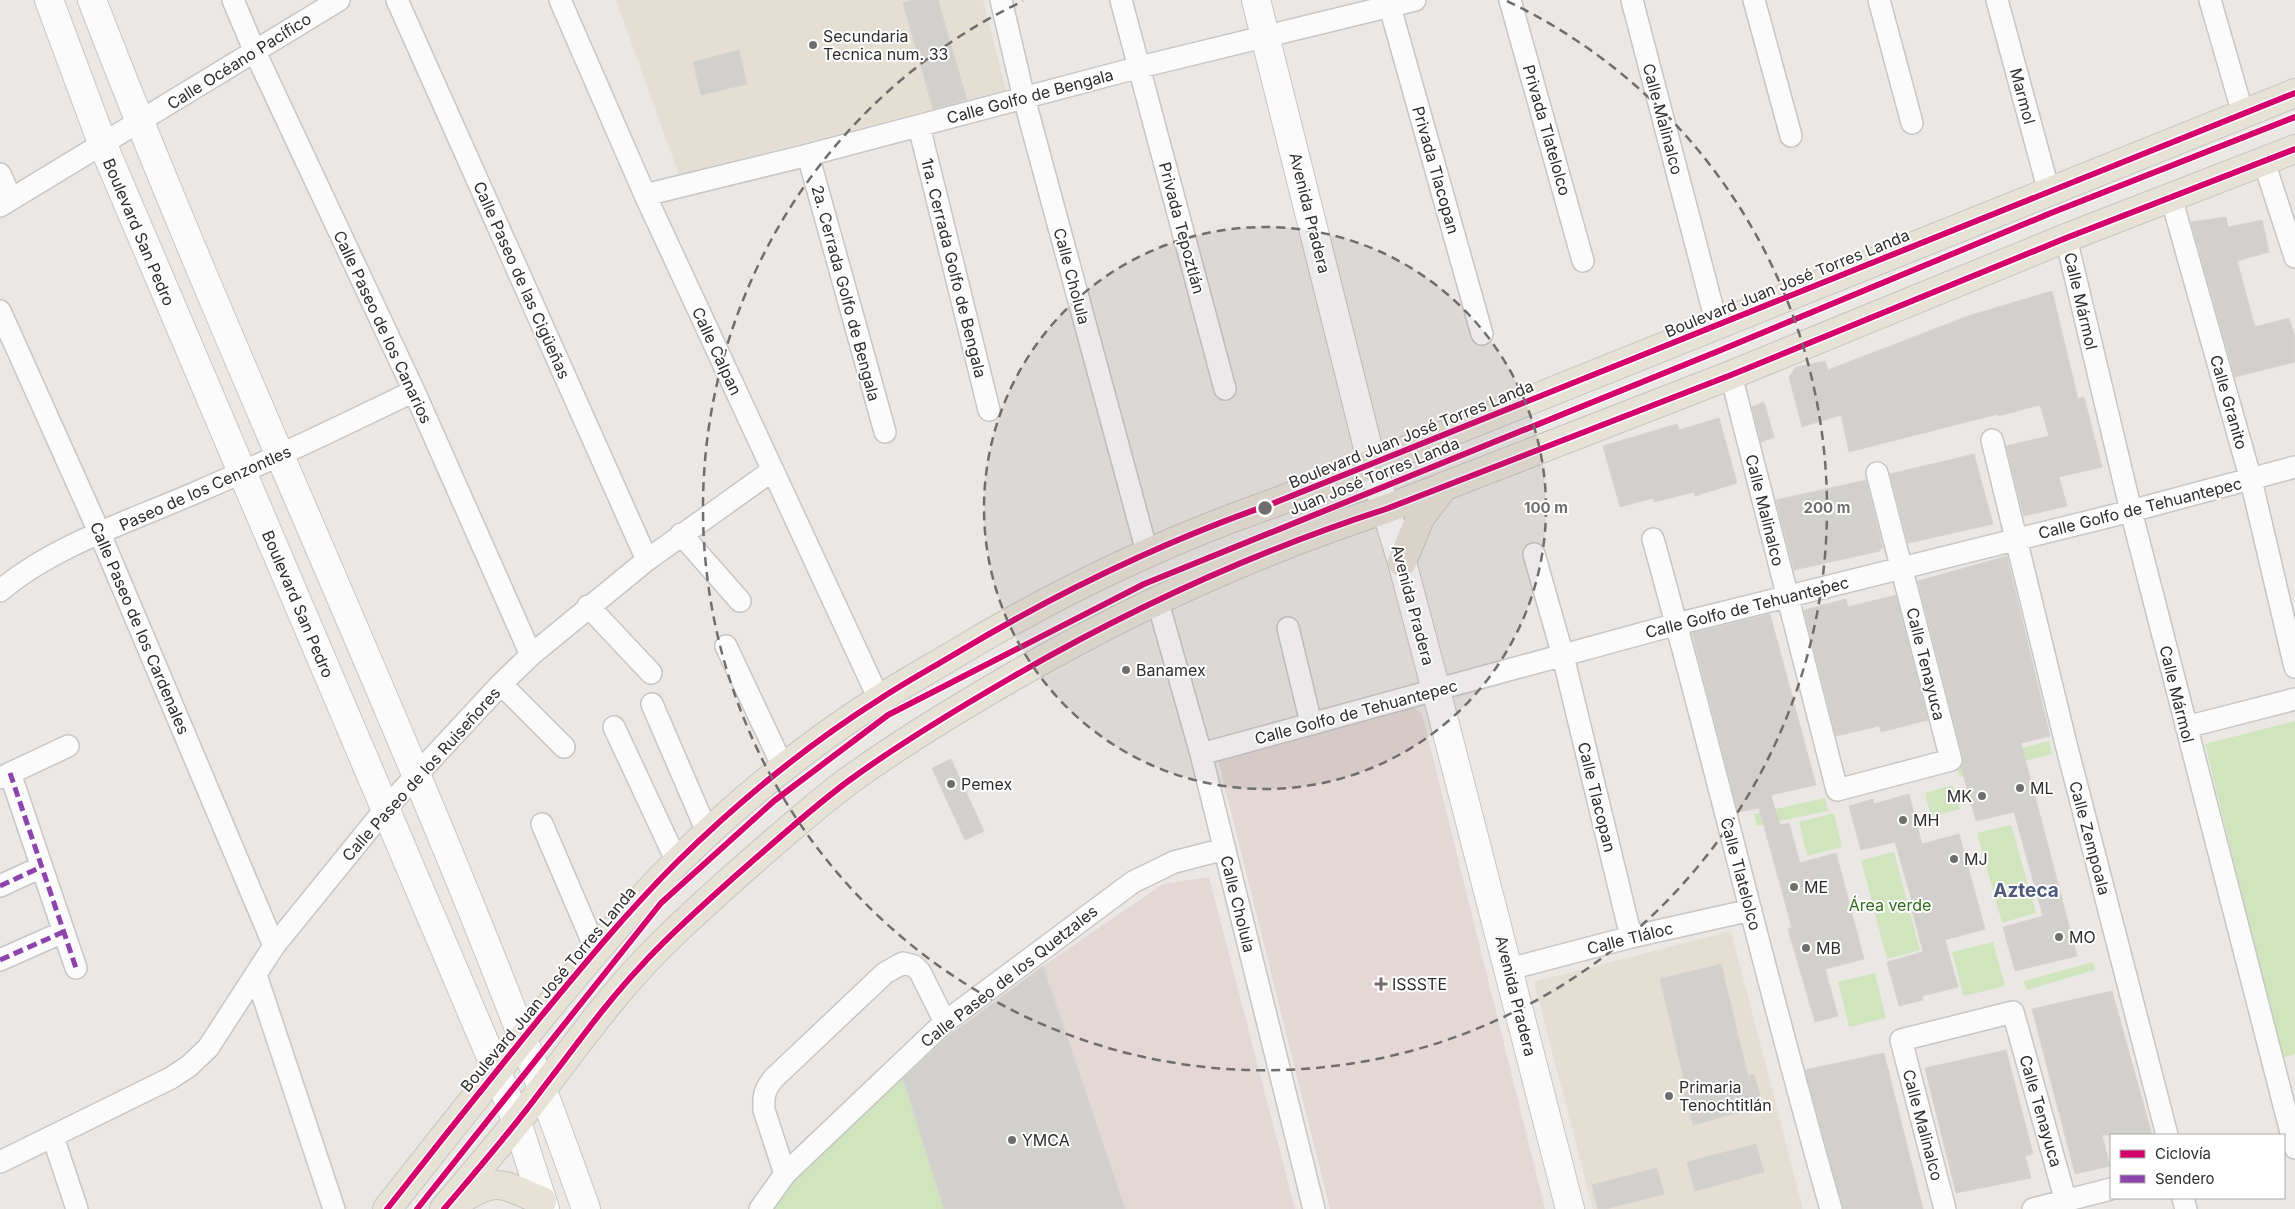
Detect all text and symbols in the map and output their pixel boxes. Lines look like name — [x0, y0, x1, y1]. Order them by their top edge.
street label: Calle Océano Pacífico — [163, 8, 315, 114]
place label: Secundaria Tecnica num. 33 — [823, 26, 948, 64]
marker: Secundaria Tecnica num. 33 — [807, 39, 819, 51]
street label: Calle Malinalco — [1639, 61, 1687, 177]
street label: Privada Tlatelolco — [1519, 62, 1575, 198]
street label: Calle Golfo de Bengala — [944, 64, 1116, 128]
street label: Marmol — [2006, 66, 2040, 126]
street label: Privada Tlacopan — [1408, 104, 1464, 236]
street label: Avenida Pradera — [1285, 150, 1335, 276]
street label: Boulevard San Pedro — [99, 155, 179, 309]
street label: 1ra. Cerrada Golfo de Bengala — [917, 156, 991, 380]
street label: Privada Tepoztlán — [1155, 160, 1209, 296]
street label: Calle Paseo de las Cigüeñas — [469, 178, 575, 382]
street label: 2a. Cerrada Golfo de Bengala — [807, 183, 885, 403]
street label: Boulevard Juan José Torres Landa — [1662, 225, 1912, 341]
street label: Calle Cholula — [1050, 226, 1094, 326]
street label: Calle Paseo de los Canarios — [329, 227, 437, 427]
street label: Calle Mármol — [2060, 250, 2102, 352]
street label: Calle Calpan — [688, 304, 746, 398]
street label: Calle Granito — [2206, 353, 2252, 451]
street label: Boulevard Juan José Torres Landa — [1286, 376, 1536, 492]
street label: Juan José Torres Landa — [1286, 433, 1462, 519]
street label: Paseo de los Cenzontles — [116, 441, 294, 535]
street label: Calle Malinalco — [1741, 452, 1789, 568]
street label: Calle Golfo de Tehuantepec — [2036, 473, 2244, 543]
text: 100 m — [1524, 498, 1568, 517]
text: 200 m — [1804, 498, 1850, 517]
centre of rings — [1256, 499, 1274, 517]
street label: Calle Paseo de los Cardenales — [86, 519, 194, 737]
street label: Boulevard San Pedro — [258, 527, 338, 681]
street label: Avenida Pradera — [1387, 543, 1439, 667]
street label: Calle Golfo de Tehuantepec — [1643, 572, 1851, 642]
street label: Calle Tenayuca — [1902, 606, 1950, 722]
street label: Calle Mármol — [2155, 643, 2199, 745]
place label: Banamex — [1136, 660, 1206, 680]
marker: Banamex — [1120, 664, 1132, 676]
street label: Calle Golfo de Tehuantepec — [1252, 675, 1460, 749]
street label: Calle Paseo de los Ruiseñores — [338, 683, 504, 865]
street label: Calle Tlacopan — [1574, 740, 1620, 854]
place label: Pemex — [961, 774, 1012, 794]
marker: Pemex — [945, 778, 957, 790]
place label: ML — [2030, 778, 2054, 798]
street label: Calle Zempoala — [2065, 779, 2115, 897]
marker: ML — [2014, 782, 2026, 794]
place label: MK — [1947, 786, 1972, 806]
marker: MK — [1976, 790, 1988, 802]
place label: MH — [1913, 810, 1939, 830]
marker: MH — [1897, 814, 1909, 826]
street label: Calle Tlatelolco — [1716, 815, 1766, 933]
place label: MJ — [1964, 849, 1988, 869]
street label: Calle Cholula — [1216, 853, 1260, 955]
marker: MJ — [1948, 853, 1960, 865]
place label: ME — [1804, 877, 1828, 897]
district label: Azteca — [1993, 879, 2059, 902]
marker: ME — [1788, 881, 1800, 893]
street label: Boulevard Juan José Torres Landa — [456, 882, 640, 1096]
park label: Área verde — [1849, 895, 1931, 915]
street label: Calle Paseo de los Quetzales — [917, 901, 1101, 1051]
street label: Calle Tláloc — [1585, 918, 1675, 958]
place label: MO — [2069, 927, 2096, 947]
marker: MO — [2053, 931, 2065, 943]
street label: Avenida Pradera — [1491, 933, 1541, 1059]
place label: MB — [1816, 938, 1841, 958]
marker: MB — [1800, 942, 1812, 954]
place label: ISSSTE — [1392, 974, 1447, 994]
marker: ISSSTE — [1374, 977, 1388, 991]
street label: Calle Tenayuca — [2015, 1053, 2067, 1169]
street label: Calle Malinalco — [1899, 1067, 1947, 1183]
place label: Primaria Tenochtitlán — [1679, 1077, 1772, 1115]
marker: Primaria Tenochtitlán — [1663, 1090, 1675, 1102]
place label: YMCA — [1022, 1130, 1070, 1150]
marker: YMCA — [1006, 1134, 1018, 1146]
legend — [2110, 1134, 2285, 1199]
text: Ciclovía — [2155, 1144, 2211, 1163]
text: Sendero — [2155, 1169, 2215, 1188]

